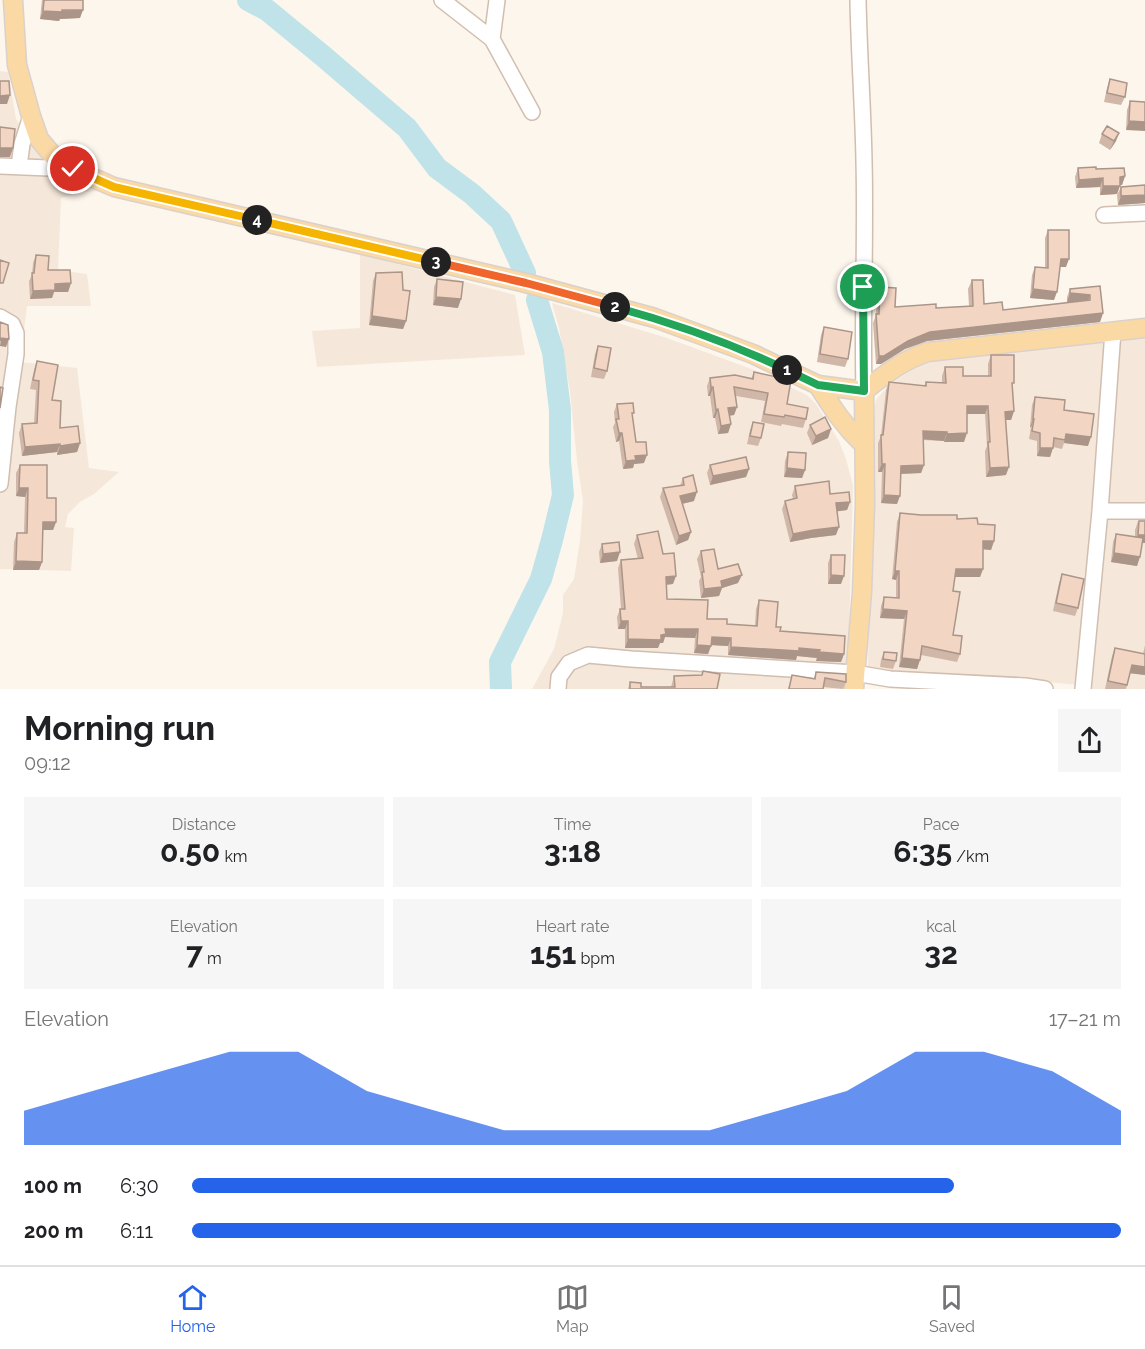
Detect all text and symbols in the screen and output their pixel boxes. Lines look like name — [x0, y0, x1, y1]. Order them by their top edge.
pin — [47, 143, 98, 194]
icon: check — [56, 152, 89, 185]
pin: 4 — [242, 205, 272, 235]
text: 4 — [252, 210, 262, 229]
pin: 3 — [421, 247, 451, 277]
text: 3 — [432, 252, 440, 271]
pin — [837, 261, 888, 312]
icon: arrive — [846, 270, 879, 303]
pin: 2 — [600, 292, 630, 322]
text: 2 — [610, 297, 620, 316]
pin: 1 — [772, 355, 802, 385]
text: 1 — [783, 360, 791, 379]
text: Morning run — [24, 709, 215, 748]
button: share — [1058, 709, 1121, 772]
text: 09:12 — [24, 751, 71, 775]
text: Distance — [172, 815, 236, 834]
text: Time — [554, 815, 591, 834]
text: Pace — [923, 815, 960, 834]
text: 0.50 — [160, 834, 220, 869]
text: 3:18 — [544, 834, 601, 869]
text: 6:35 — [893, 834, 952, 869]
text: km — [220, 847, 248, 866]
text: /km — [952, 847, 989, 866]
text: Elevation — [170, 917, 238, 936]
text: Heart rate — [536, 917, 609, 936]
text: kcal — [926, 917, 956, 936]
text: 7 — [186, 936, 203, 971]
text: 151 — [530, 936, 576, 971]
text: 32 — [924, 936, 958, 971]
text: m — [203, 949, 222, 968]
text: bpm — [576, 949, 615, 968]
text: Elevation — [24, 1007, 109, 1031]
text: 17–21 m — [1049, 1007, 1121, 1031]
text: 100 m — [24, 1174, 82, 1198]
text: 6:30 — [120, 1174, 159, 1198]
text: 200 m — [24, 1219, 83, 1243]
text: 6:11 — [120, 1219, 153, 1243]
tab: Home — [170, 1281, 215, 1336]
tab: Map — [556, 1281, 589, 1336]
tab: Saved — [929, 1281, 975, 1336]

